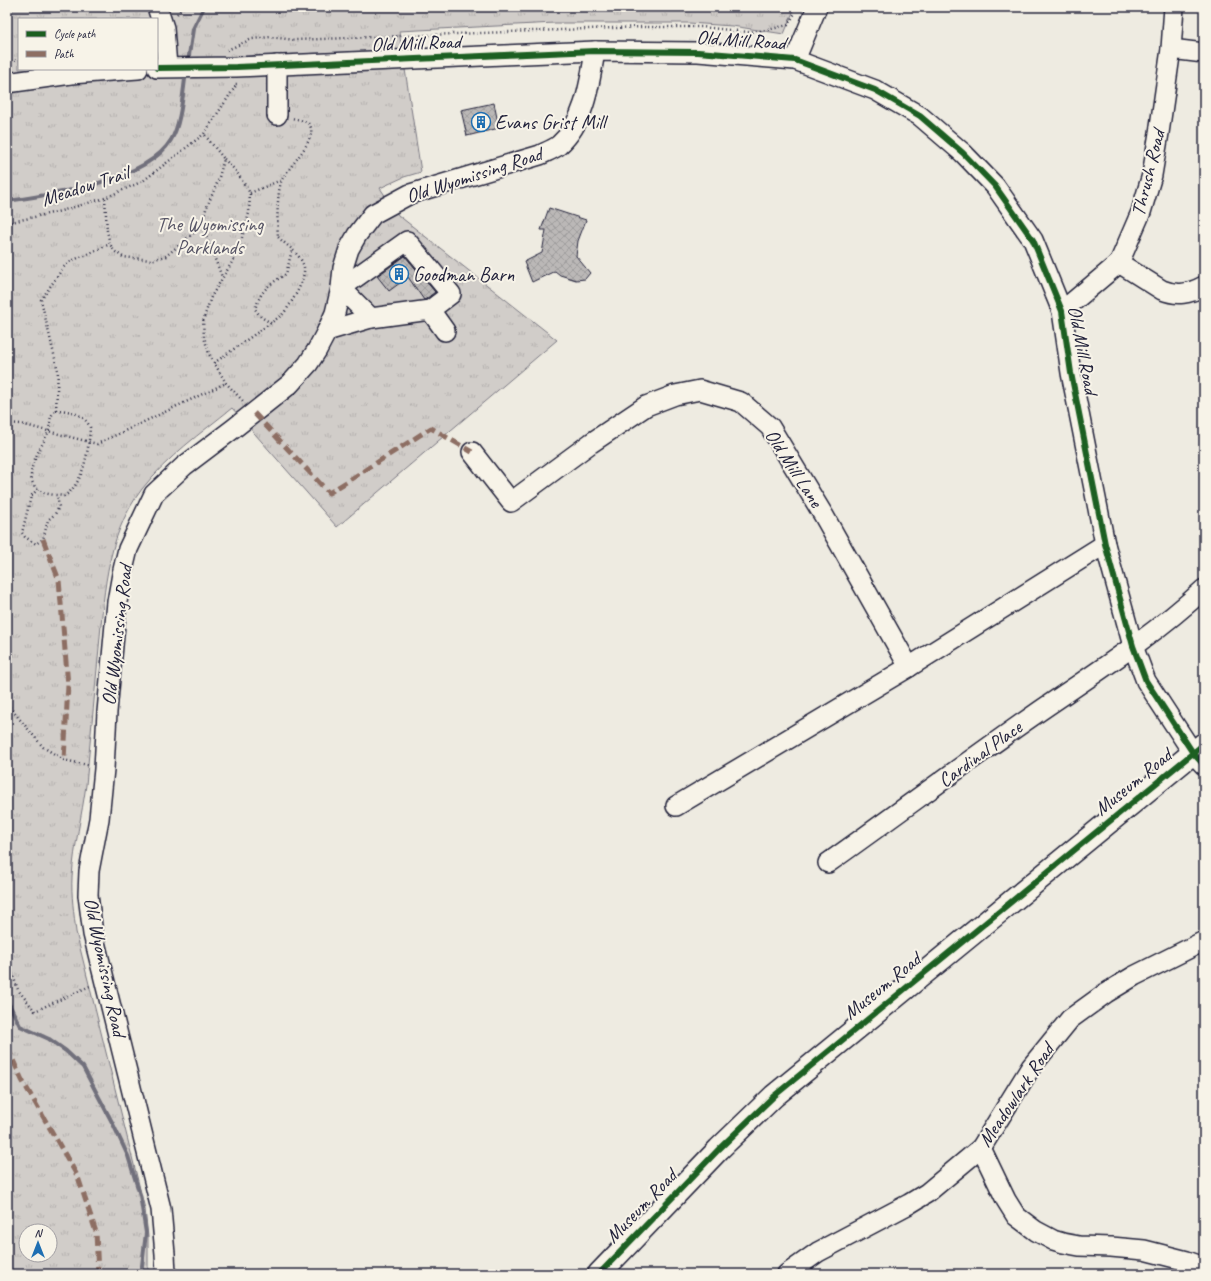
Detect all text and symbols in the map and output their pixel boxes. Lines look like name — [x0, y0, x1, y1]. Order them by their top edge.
legend — [18, 18, 158, 70]
street label: Old Mill Road — [696, 24, 790, 56]
text: Cycle path — [54, 26, 96, 42]
street label: Old Mill Road — [371, 29, 464, 57]
text: Path — [54, 46, 74, 62]
place label: Evans Grist Mill — [495, 110, 609, 135]
building icon: Evans Grist Mill — [470, 111, 492, 133]
street label: Thrush Road — [1125, 124, 1172, 219]
street label: Old Wyomissing Road — [403, 140, 548, 209]
street label: Meadow Trail — [38, 159, 135, 212]
park label: The Wyomissing Parklands — [157, 212, 264, 260]
place label: Goodman Barn — [413, 262, 515, 287]
building icon: Goodman Barn — [388, 263, 410, 285]
street label: Old Mill Road — [1062, 304, 1104, 399]
street label: Old Mill Lane — [759, 424, 829, 513]
street label: Old Wyomissing Road — [96, 560, 138, 707]
street label: Cardinal Place — [933, 714, 1028, 793]
street label: Museum Road — [1089, 741, 1179, 821]
street label: Old Wyomissing Road — [78, 895, 133, 1042]
street label: Museum Road — [838, 945, 928, 1025]
street label: Meadowlark Road — [972, 1036, 1061, 1151]
street label: Museum Road — [600, 1162, 684, 1248]
north arrow — [18, 1223, 58, 1263]
text: N — [35, 1226, 44, 1240]

